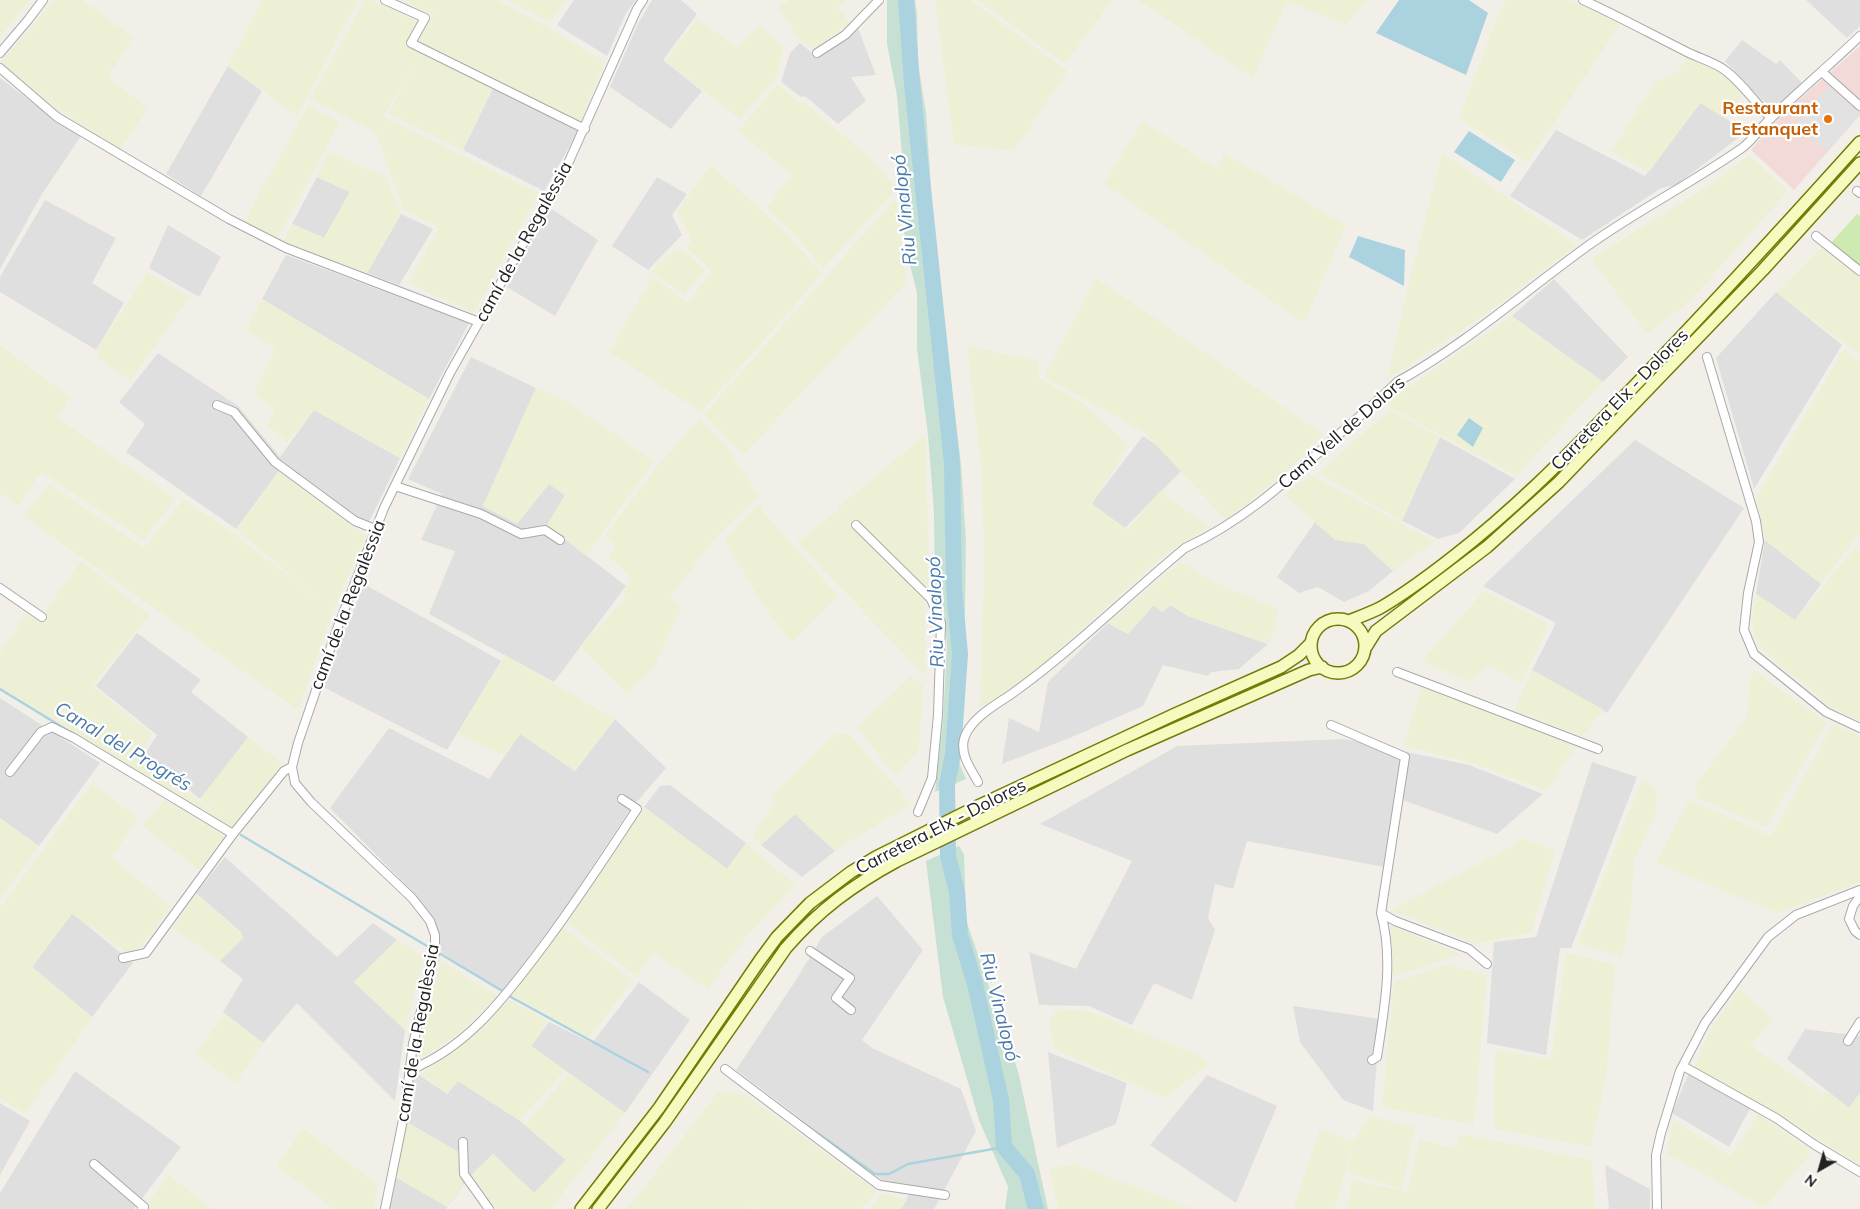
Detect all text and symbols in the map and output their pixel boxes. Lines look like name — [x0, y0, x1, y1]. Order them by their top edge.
place label: Restaurant Estanquet — [1722, 98, 1818, 140]
marker: Restaurant Estanquet — [1822, 113, 1834, 125]
water label: Riu Vinalopó — [888, 153, 922, 267]
street label: camí de la Regalèssia — [471, 158, 577, 326]
street label: Carretera Elx - Dolores — [1547, 325, 1693, 475]
street label: Camí Vell de Dolors — [1274, 372, 1410, 494]
street label: camí de la Regalèssia — [306, 517, 390, 693]
water label: Riu Vinalopó — [923, 556, 949, 668]
water label: Canal del Progrés — [51, 697, 195, 797]
street label: Carretera Elx - Dolores — [852, 775, 1030, 879]
street label: camí de la Regalèssia — [392, 942, 444, 1124]
water label: Riu Vinalopó — [974, 950, 1024, 1064]
north arrow — [1795, 1144, 1845, 1194]
text: N — [1801, 1170, 1820, 1191]

